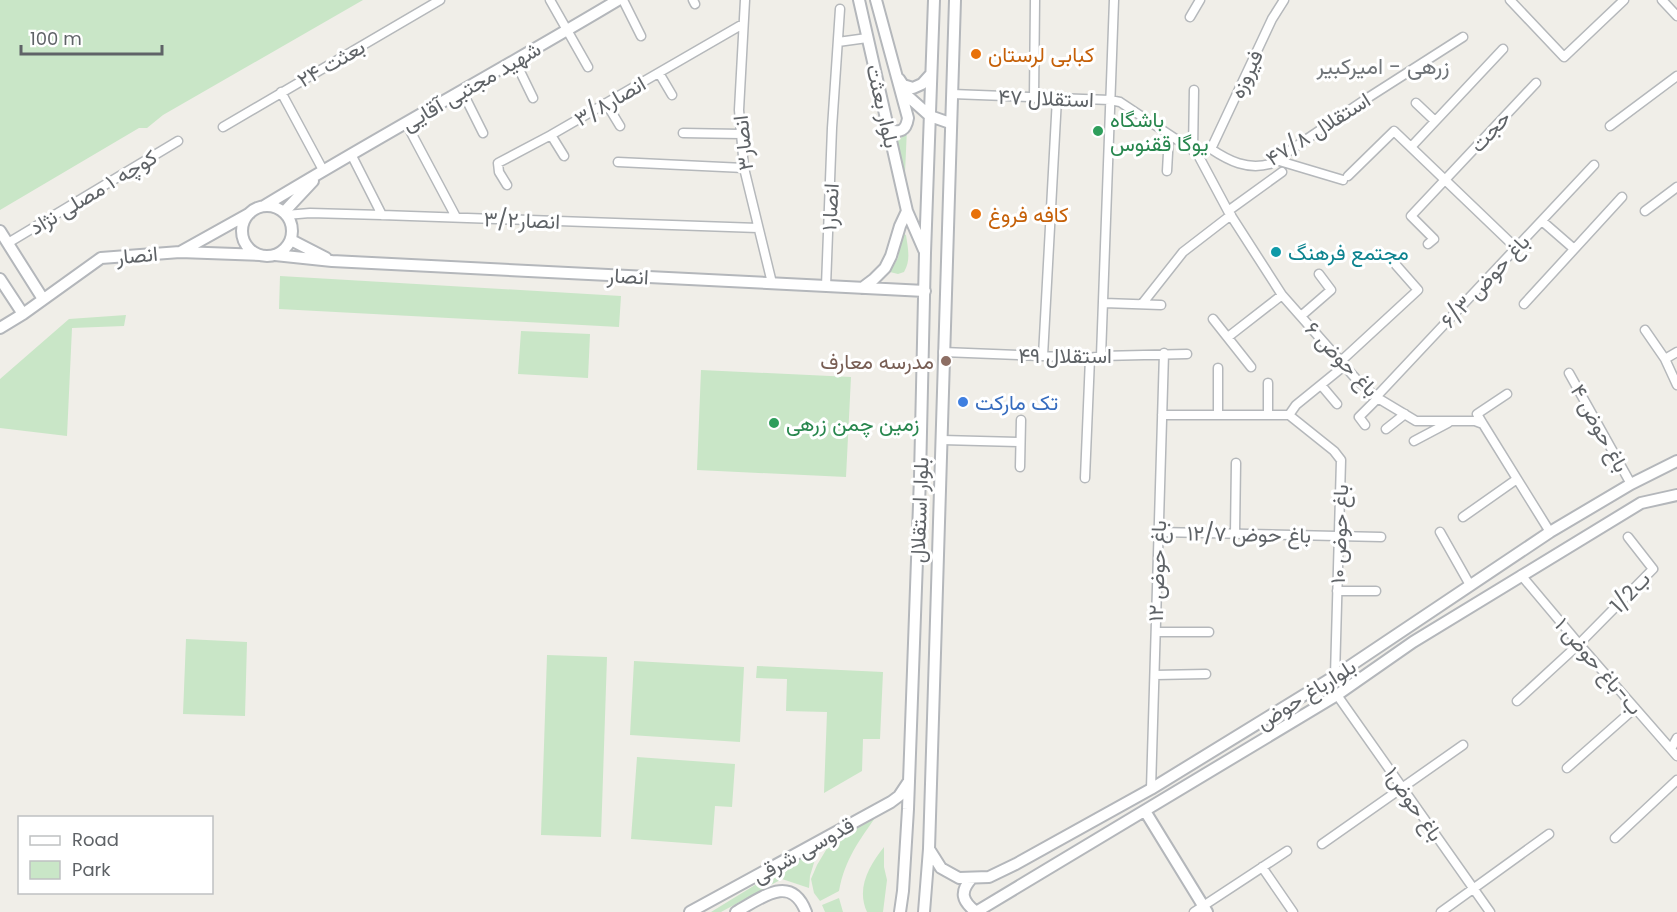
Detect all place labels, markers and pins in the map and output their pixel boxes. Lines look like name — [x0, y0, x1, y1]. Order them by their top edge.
place label: کبابی لرستان — [988, 40, 1094, 69]
marker: کبابی لرستان — [969, 47, 983, 61]
place label: باشگاه یوگا ققنوس — [1110, 105, 1209, 158]
marker: باشگاه یوگا ققنوس — [1091, 124, 1105, 138]
place label: کافه فروغ — [988, 200, 1069, 229]
marker: کافه فروغ — [969, 207, 983, 221]
place label: مجتمع فرهنگ — [1288, 238, 1409, 267]
marker: مجتمع فرهنگ — [1269, 245, 1283, 259]
place label: مدرسه معارف — [820, 347, 934, 376]
marker: مدرسه معارف — [939, 354, 953, 368]
place label: تک مارکت — [975, 388, 1058, 417]
marker: تک مارکت — [956, 395, 970, 409]
place label: زمین چمن زرهی — [786, 409, 919, 438]
marker: زمین چمن زرهی — [767, 416, 781, 430]

